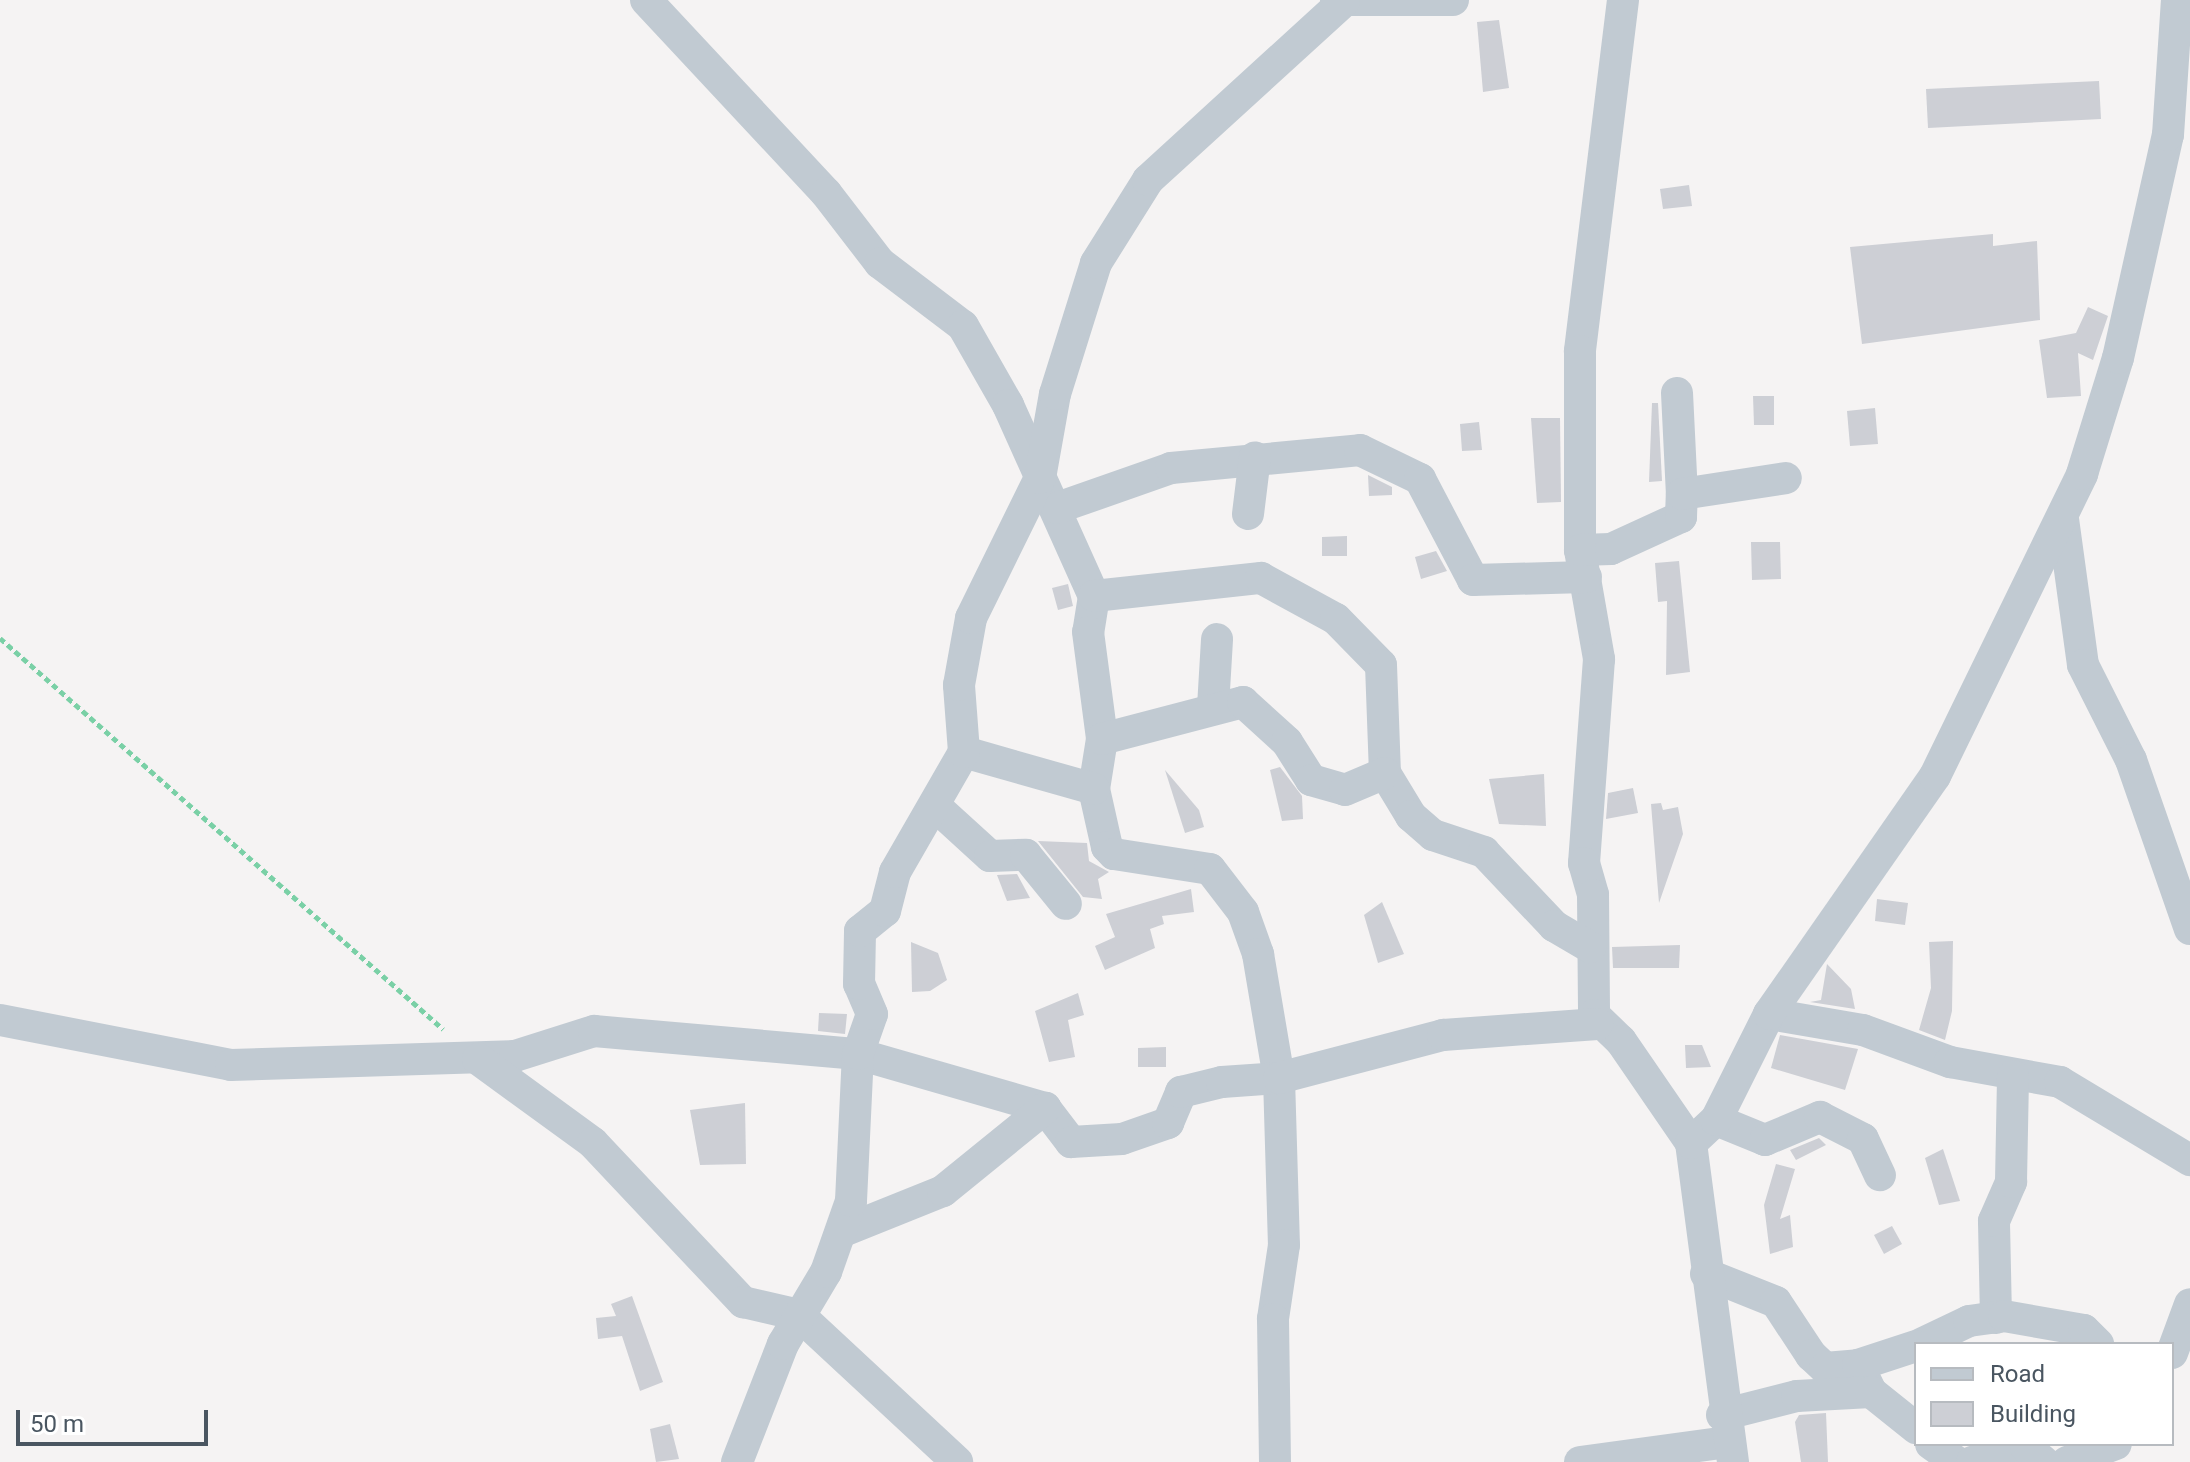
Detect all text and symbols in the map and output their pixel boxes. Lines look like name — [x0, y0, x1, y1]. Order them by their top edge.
legend — [1914, 1342, 2174, 1446]
text: Road — [1990, 1360, 2045, 1388]
scale bar — [20, 1394, 212, 1444]
text: Building — [1990, 1400, 2076, 1428]
text: 50 m — [30, 1410, 84, 1438]

